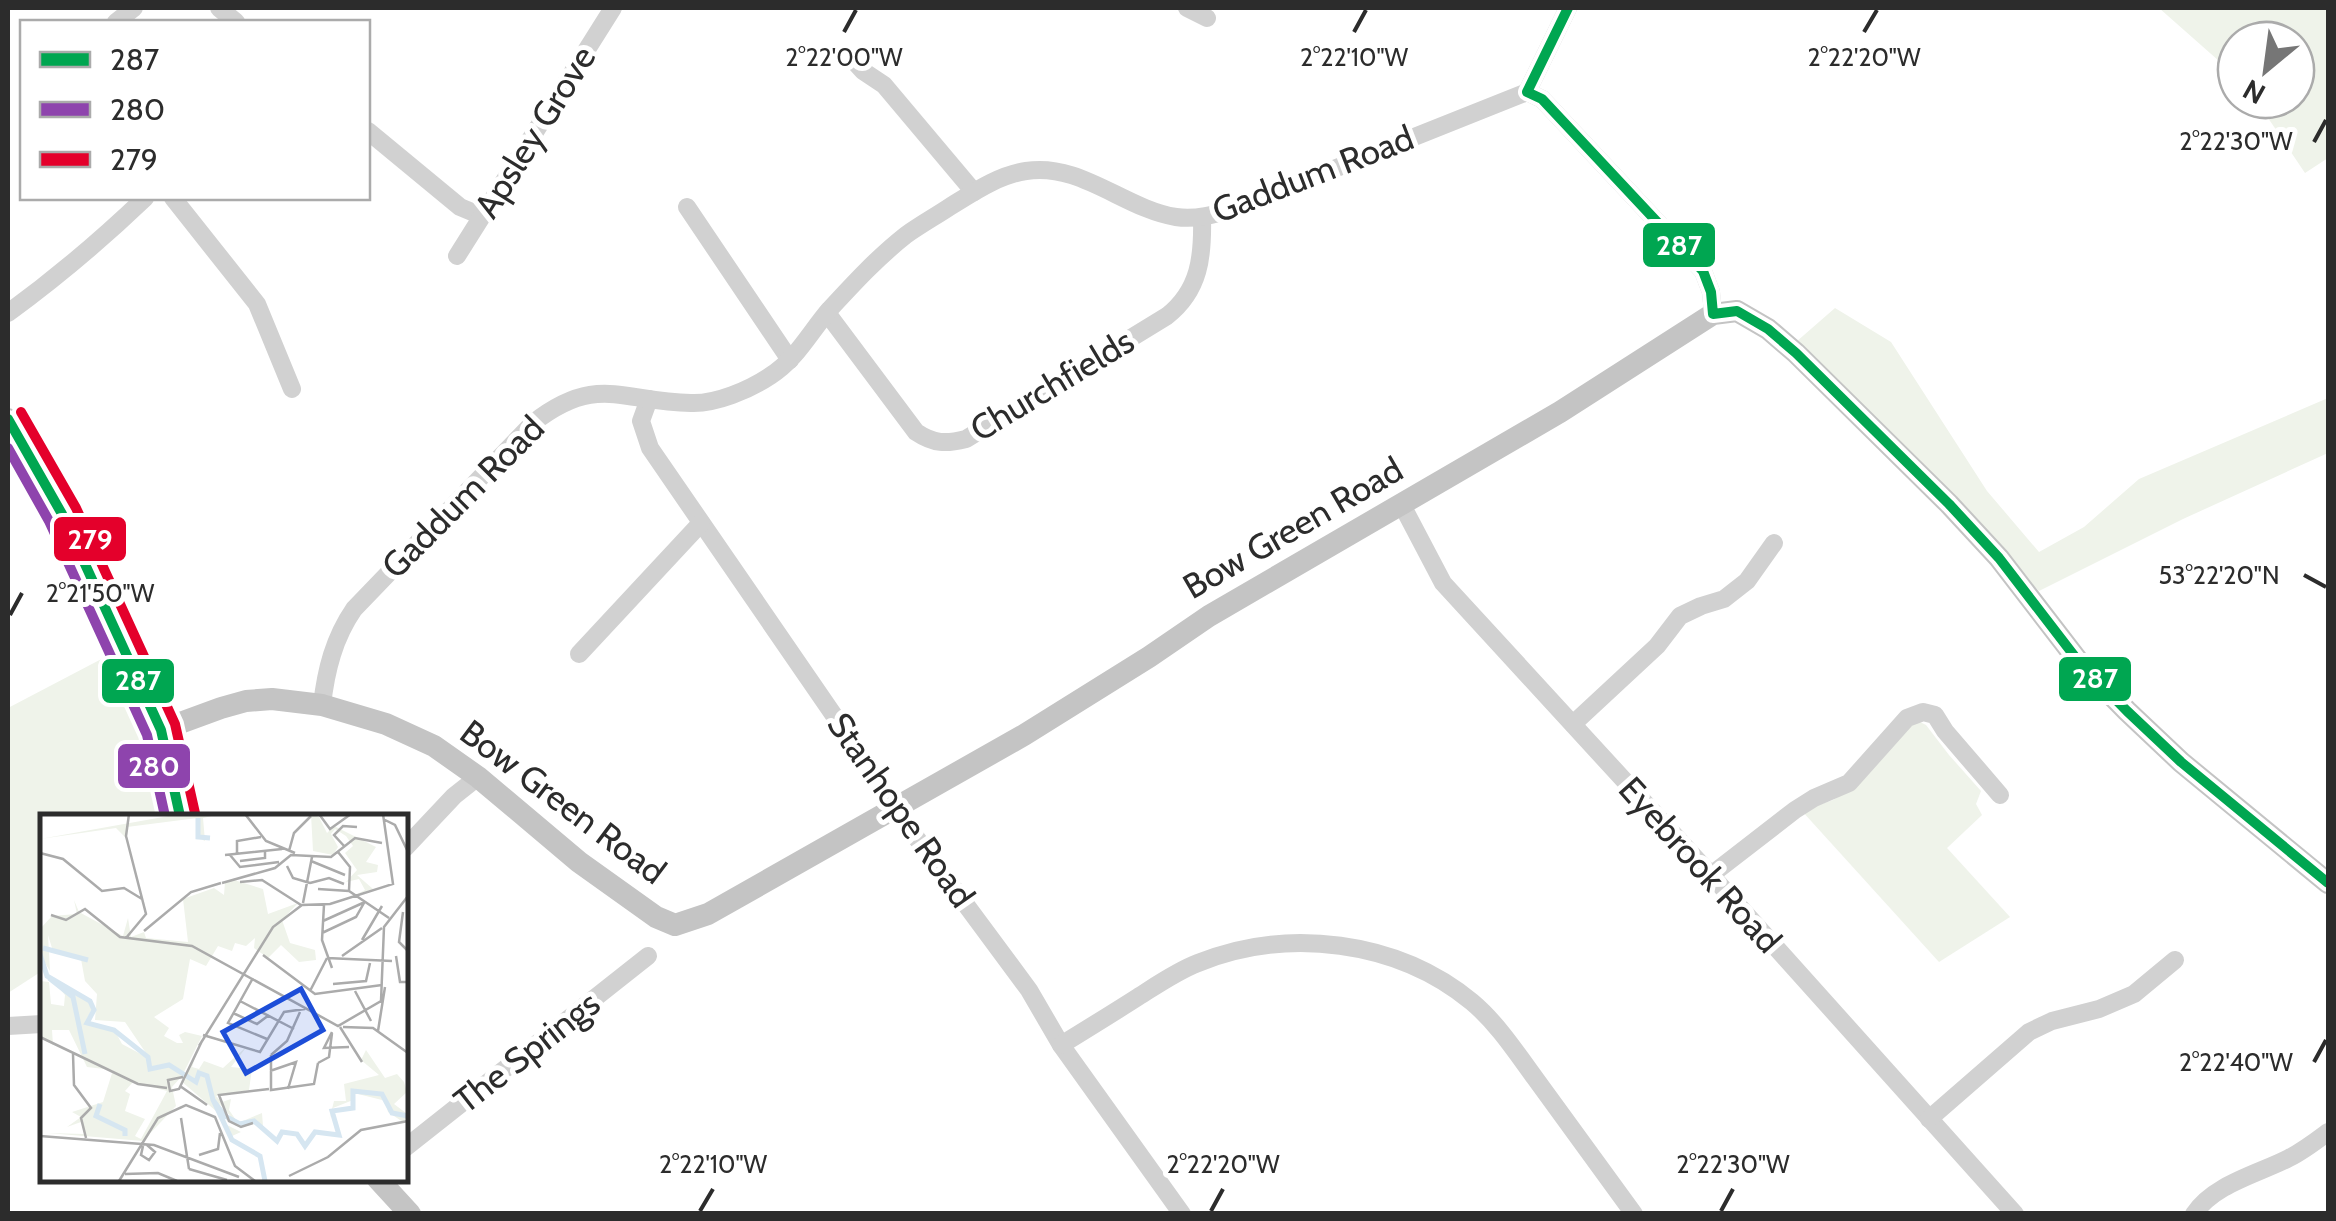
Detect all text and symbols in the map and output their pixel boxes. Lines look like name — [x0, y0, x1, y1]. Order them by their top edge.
legend — [20, 20, 370, 200]
north arrow — [2216, 20, 2316, 120]
street label: Apsley Grove — [465, 38, 604, 226]
text: 287 — [110, 41, 159, 78]
text: 2°22'00"W — [785, 42, 903, 72]
text: 2°22'10"W — [1300, 42, 1408, 72]
text: 2°22'20"W — [1807, 42, 1921, 72]
text: N — [2237, 72, 2271, 112]
text: 280 — [110, 91, 165, 128]
street label: Gaddum Road — [1206, 115, 1419, 232]
text: 2°22'30"W — [2179, 126, 2293, 156]
text: 279 — [110, 141, 158, 178]
line badge: 287 — [1641, 221, 1717, 269]
text: 287 — [1656, 228, 1703, 262]
street label: Churchfields — [962, 319, 1141, 450]
street label: Gaddum Road — [372, 406, 553, 587]
street label: Bow Green Road — [1175, 447, 1410, 608]
line badge: 279 — [52, 515, 128, 563]
text: 279 — [68, 522, 112, 556]
text: 53°22'20"N — [2158, 560, 2280, 590]
text: 2°21'50"W — [46, 578, 155, 608]
line badge: 287 — [2057, 655, 2133, 703]
line badge: 287 — [100, 657, 176, 705]
text: 287 — [2072, 661, 2119, 695]
text: 287 — [115, 663, 162, 697]
street label: Stanhope Road — [819, 704, 984, 915]
street label: Bow Green Road — [452, 710, 675, 893]
line badge: 280 — [116, 742, 192, 790]
text: 280 — [128, 749, 180, 783]
street label: Eyebrook Road — [1610, 768, 1791, 962]
inset map — [40, 814, 408, 1181]
street label: The Springs — [445, 981, 608, 1122]
text: 2°22'40"W — [2179, 1047, 2293, 1077]
text: 2°22'10"W — [659, 1149, 767, 1179]
text: 2°22'20"W — [1166, 1149, 1280, 1179]
text: 2°22'30"W — [1676, 1149, 1790, 1179]

